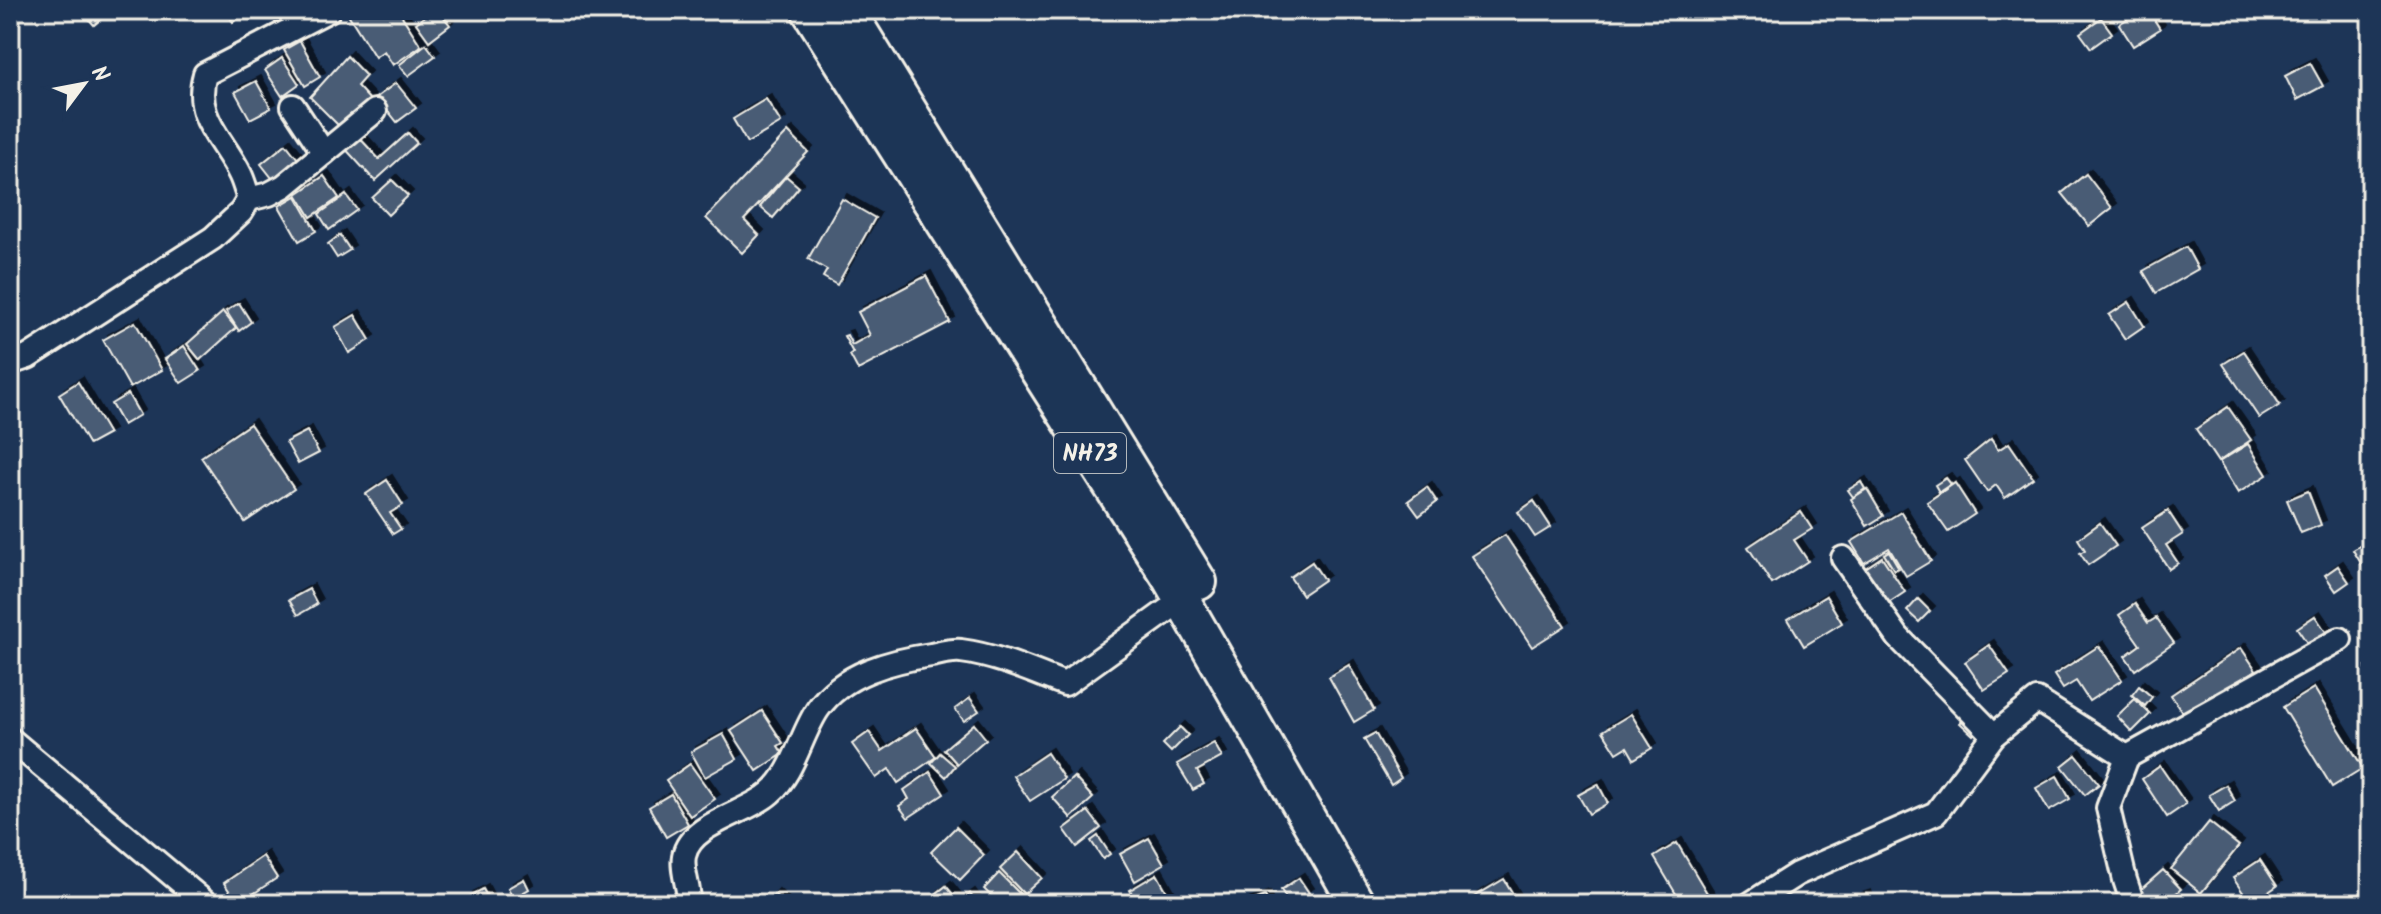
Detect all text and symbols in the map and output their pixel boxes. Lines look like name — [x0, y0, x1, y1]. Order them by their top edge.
north arrow — [44, 44, 124, 124]
text: N — [80, 60, 117, 90]
road number: NH73 — [1054, 433, 1126, 473]

